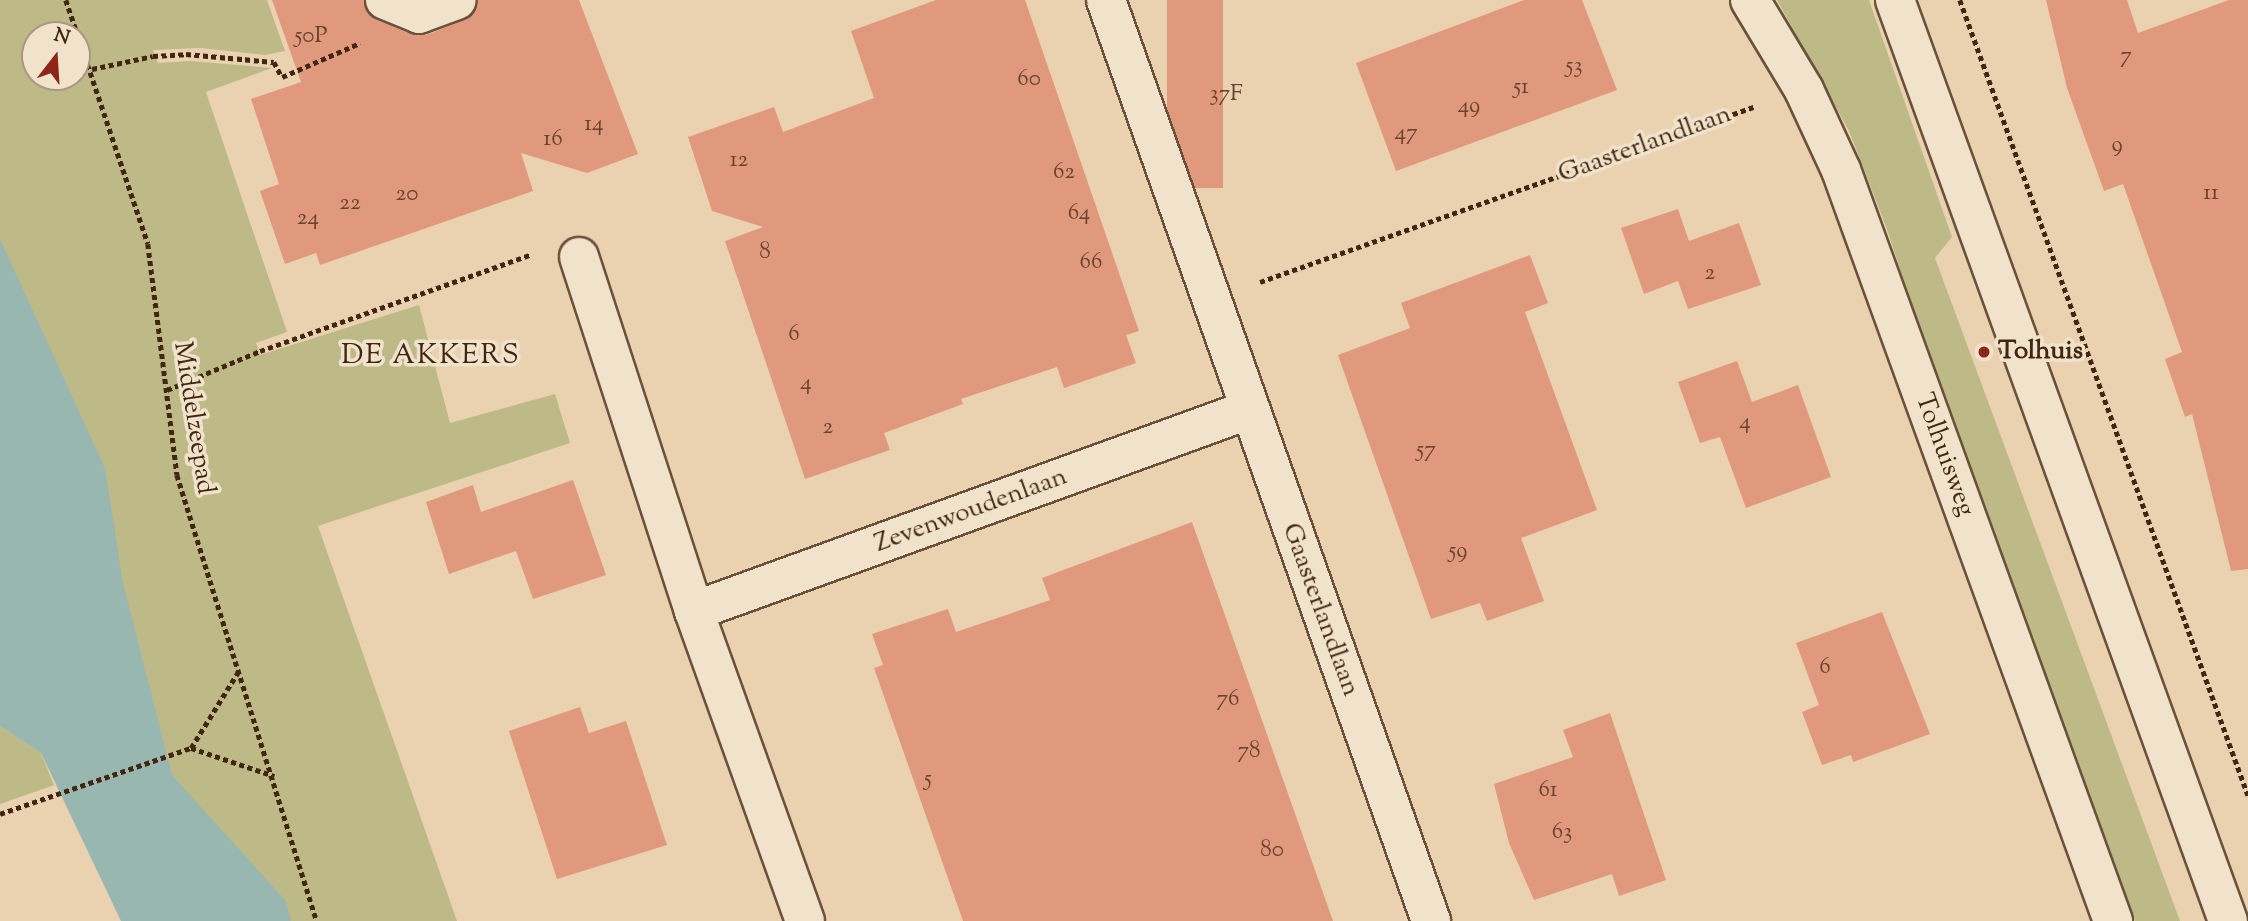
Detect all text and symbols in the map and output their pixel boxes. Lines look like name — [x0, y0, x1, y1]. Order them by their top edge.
north arrow — [21, 21, 91, 91]
text: N — [50, 22, 73, 52]
house number: 50P — [294, 23, 328, 51]
house number: 7 — [2120, 43, 2132, 71]
house number: 53 — [1565, 53, 1583, 81]
house number: 60 — [1017, 66, 1041, 94]
house number: 51 — [1513, 74, 1529, 102]
house number: 37F — [1209, 81, 1243, 109]
house number: 49 — [1458, 93, 1480, 121]
street label: Gaasterlandlaan — [1554, 99, 1736, 191]
house number: 14 — [584, 111, 604, 139]
house number: 47 — [1394, 120, 1418, 148]
house number: 16 — [543, 126, 563, 154]
house number: 9 — [2111, 132, 2123, 160]
house number: 12 — [730, 147, 748, 175]
house number: 62 — [1053, 159, 1075, 187]
house number: 11 — [2203, 180, 2219, 208]
house number: 20 — [396, 181, 418, 209]
house number: 22 — [339, 190, 361, 218]
house number: 64 — [1068, 200, 1090, 228]
house number: 24 — [297, 205, 319, 233]
house number: 8 — [759, 239, 771, 267]
house number: 66 — [1080, 249, 1102, 277]
house number: 2 — [1705, 260, 1715, 288]
house number: 6 — [788, 321, 800, 349]
place label: Tolhuis — [1998, 336, 2083, 368]
district label: DE AKKERS — [342, 339, 520, 373]
street label: Middelzeepad — [166, 340, 220, 496]
marker: Tolhuis — [1976, 344, 1992, 360]
house number: 4 — [800, 370, 812, 398]
street label: Tolhuisweg — [1907, 389, 1981, 521]
house number: 4 — [1739, 409, 1751, 437]
house number: 2 — [823, 414, 833, 442]
house number: 57 — [1416, 437, 1436, 465]
street label: Zevenwoudenlaan — [871, 462, 1071, 560]
street label: Gaasterlandlaan — [1274, 519, 1366, 701]
house number: 59 — [1448, 538, 1468, 566]
house number: 6 — [1819, 654, 1831, 682]
house number: 76 — [1217, 686, 1239, 714]
house number: 78 — [1237, 738, 1261, 766]
house number: 5 — [924, 766, 932, 794]
house number: 61 — [1538, 777, 1558, 805]
house number: 63 — [1552, 819, 1572, 847]
house number: 80 — [1260, 837, 1284, 865]

